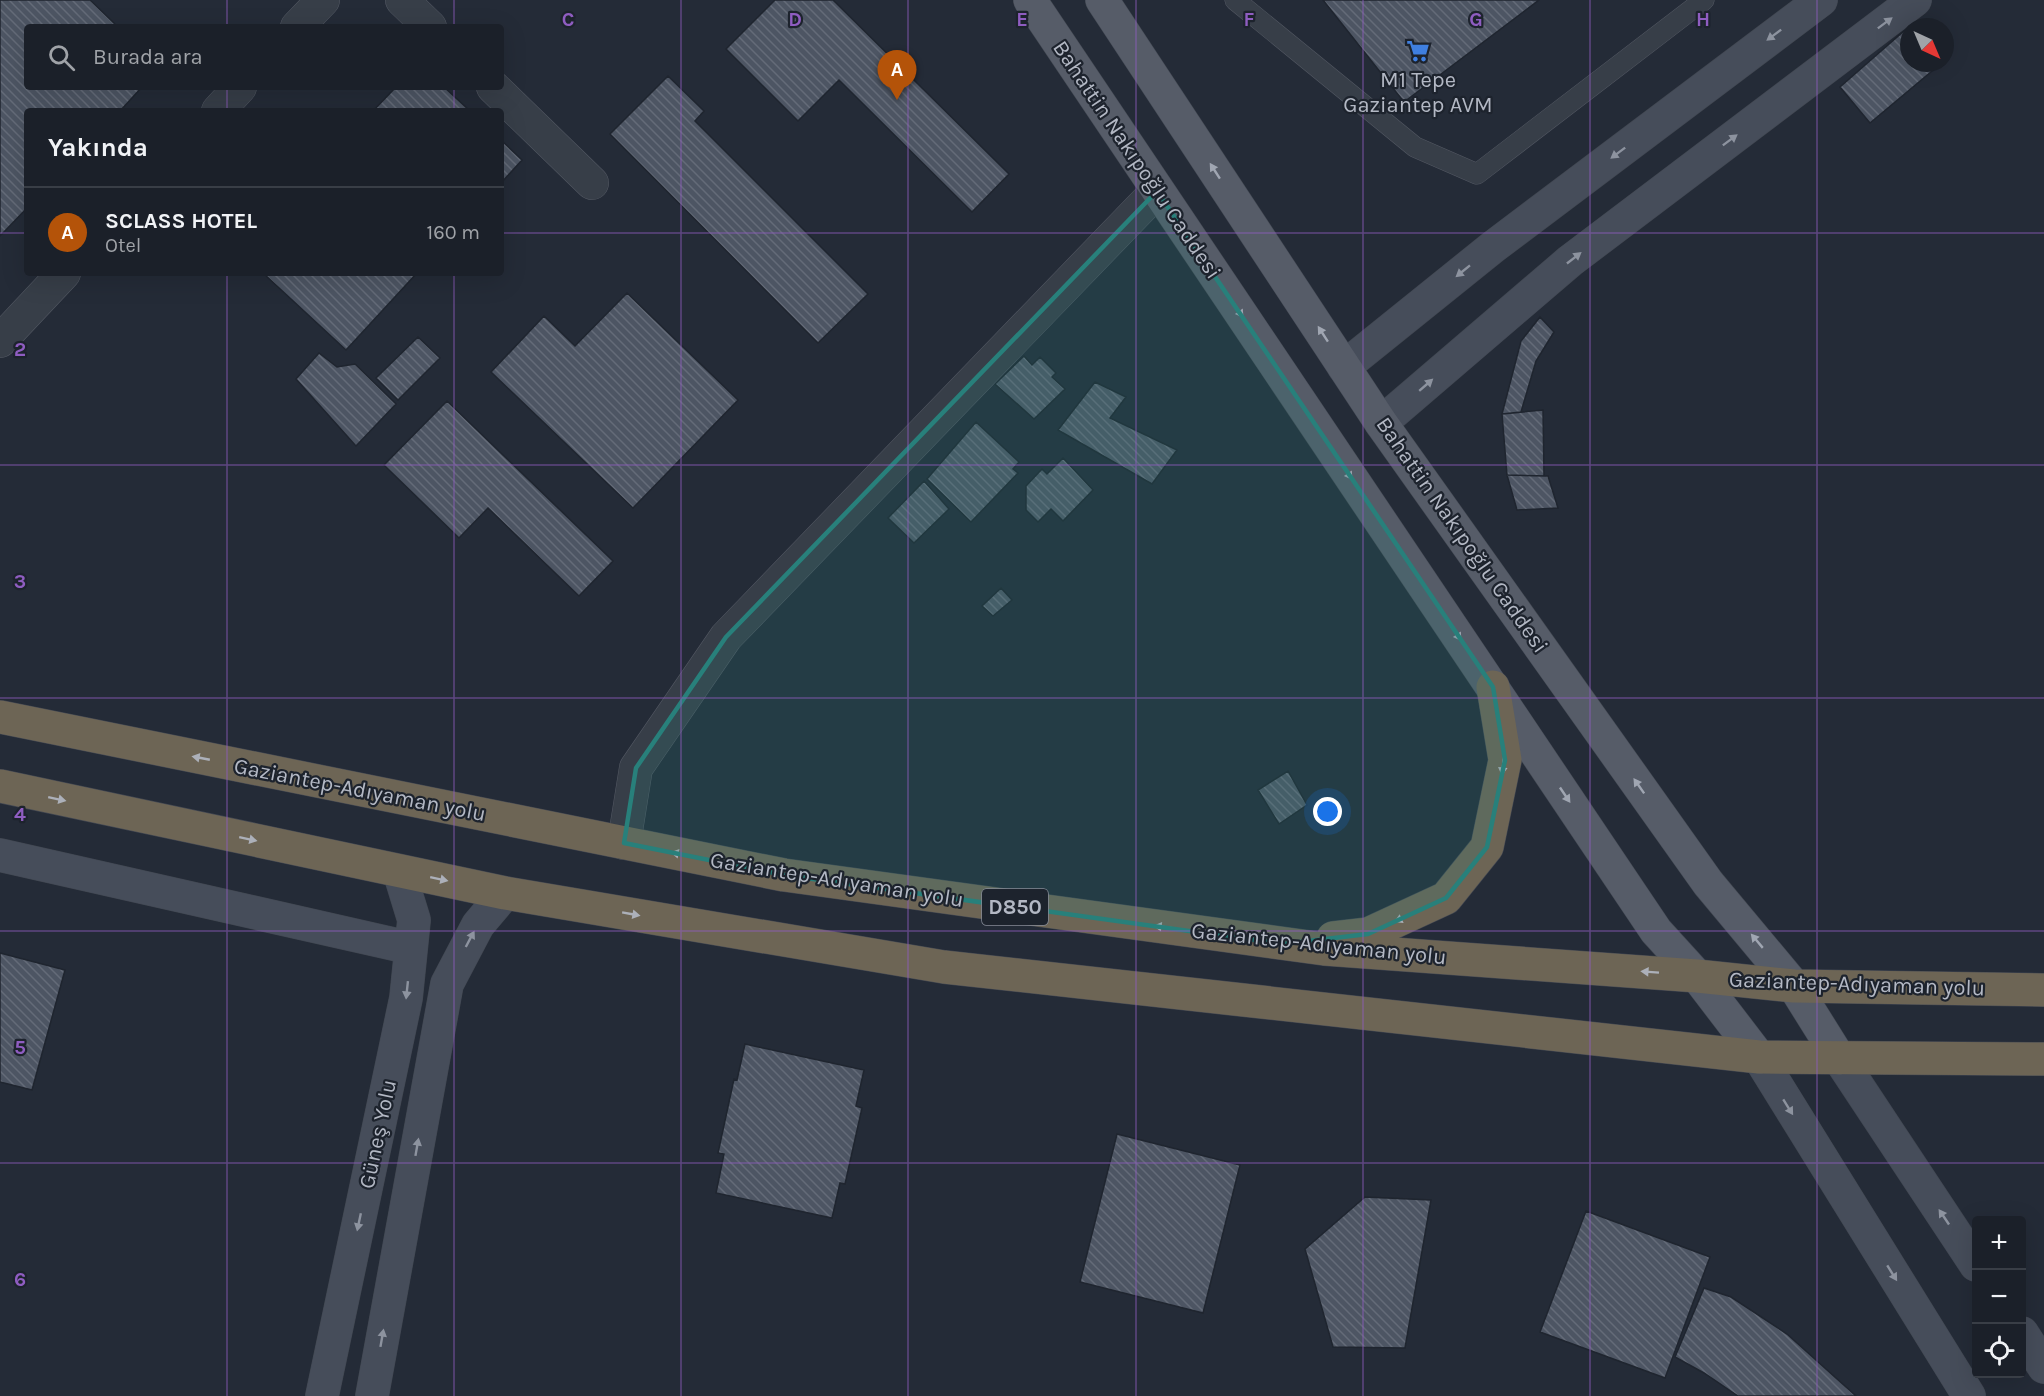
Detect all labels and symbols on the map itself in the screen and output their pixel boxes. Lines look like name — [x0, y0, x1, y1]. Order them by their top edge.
text: C — [562, 8, 574, 31]
text: D — [788, 8, 802, 31]
text: E — [1016, 8, 1028, 31]
text: F — [1244, 8, 1255, 31]
text: G — [1469, 8, 1483, 31]
text: H — [1696, 8, 1710, 31]
one-way arrow — [1878, 17, 1893, 29]
north arrow — [1900, 18, 1954, 72]
one-way arrow — [1766, 29, 1782, 42]
street label: Bahattin Nakıpoğlu Caddesi — [1047, 36, 1227, 284]
supermarket icon: M1 Tepe Gaziantep AVM — [1405, 38, 1431, 64]
pin: A — [878, 51, 916, 100]
place label: M1 Tepe Gaziantep AVM — [1343, 67, 1493, 118]
one-way arrow — [1722, 135, 1737, 147]
one-way arrow — [1611, 146, 1626, 158]
one-way arrow — [1210, 163, 1221, 179]
one-way arrow — [1566, 252, 1582, 264]
one-way arrow — [1456, 264, 1471, 277]
one-way arrow — [1232, 302, 1244, 318]
one-way arrow — [1317, 326, 1328, 342]
text: 2 — [14, 338, 26, 361]
one-way arrow — [1418, 378, 1434, 391]
street label: Bahattin Nakıpoğlu Caddesi — [1370, 412, 1554, 658]
one-way arrow — [1341, 464, 1352, 480]
text: 3 — [14, 570, 26, 593]
one-way arrow — [1451, 625, 1462, 642]
one-way arrow — [192, 752, 210, 762]
street label: Gaziantep-Adıyaman yolu — [232, 753, 488, 827]
one-way arrow — [1498, 757, 1507, 776]
one-way arrow — [1633, 778, 1645, 794]
one-way arrow — [1559, 787, 1570, 803]
one-way arrow — [48, 794, 67, 804]
your location — [1313, 797, 1342, 826]
text: 4 — [14, 803, 26, 826]
one-way arrow — [239, 835, 258, 844]
street label: Gaziantep-Adıyaman yolu — [708, 847, 966, 913]
one-way arrow — [671, 849, 689, 859]
one-way arrow — [430, 875, 449, 884]
road number: D850 — [982, 889, 1048, 925]
one-way arrow — [621, 910, 640, 919]
one-way arrow — [1395, 913, 1412, 922]
street label: Gaziantep-Adıyaman yolu — [1190, 918, 1448, 970]
one-way arrow — [1154, 923, 1173, 932]
one-way arrow — [465, 930, 475, 947]
one-way arrow — [1751, 934, 1764, 949]
street label: Gaziantep-Adıyaman yolu — [1728, 967, 1986, 1001]
one-way arrow — [1641, 968, 1660, 977]
one-way arrow — [402, 981, 412, 1000]
text: 5 — [14, 1036, 26, 1059]
street label: Güneş Yolu — [354, 1077, 402, 1191]
one-way arrow — [1783, 1099, 1794, 1115]
one-way arrow — [413, 1137, 422, 1156]
one-way arrow — [1938, 1209, 1950, 1225]
one-way arrow — [354, 1213, 363, 1232]
one-way arrow — [1886, 1264, 1897, 1281]
text: 6 — [14, 1268, 26, 1291]
one-way arrow — [378, 1329, 387, 1348]

